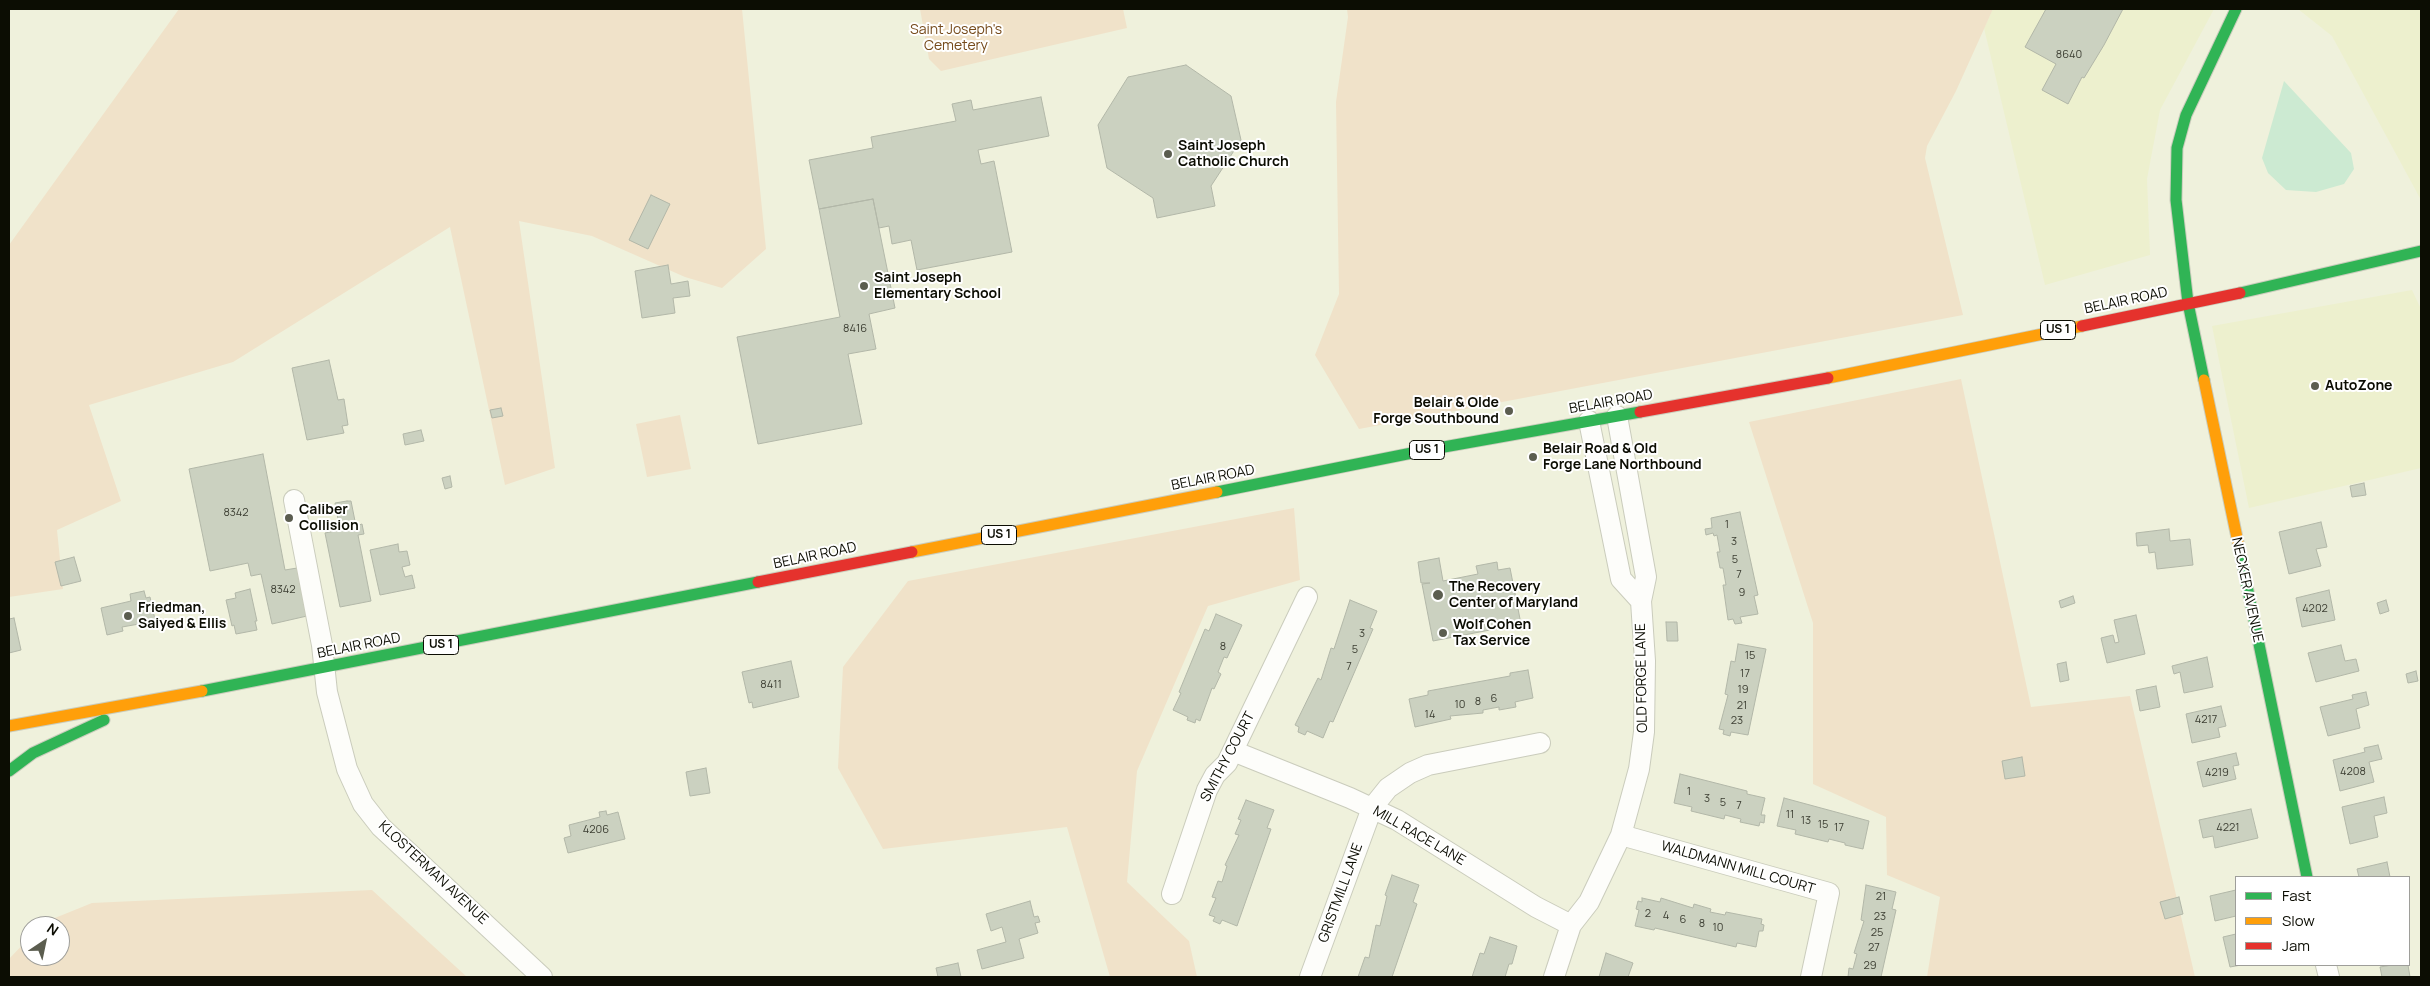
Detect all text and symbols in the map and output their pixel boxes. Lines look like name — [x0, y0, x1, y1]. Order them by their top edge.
park label: Saint Joseph's Cemetery — [910, 22, 1002, 54]
house number: 8640 — [2056, 48, 2082, 62]
place label: Saint Joseph Catholic Church — [1178, 138, 1289, 170]
marker: Saint Joseph Catholic Church — [1162, 148, 1174, 160]
place label: Saint Joseph Elementary School — [874, 270, 1001, 302]
marker: Saint Joseph Elementary School — [858, 280, 870, 292]
street label: BELAIR ROAD — [2083, 284, 2169, 318]
road number: US 1 — [2040, 320, 2076, 340]
house number: 8416 — [843, 322, 867, 336]
place label: AutoZone — [2325, 378, 2392, 394]
marker: AutoZone — [2309, 380, 2321, 392]
street label: BELAIR ROAD — [1568, 386, 1654, 418]
place label: Belair & Olde Forge Southbound — [1373, 395, 1499, 428]
marker: Belair & Olde Forge Southbound — [1503, 405, 1515, 417]
road number: US 1 — [1410, 440, 1444, 460]
place label: Belair Road & Old Forge Lane Northbound — [1543, 441, 1702, 474]
marker: Belair Road & Old Forge Lane Northbound — [1527, 451, 1539, 463]
street label: BELAIR ROAD — [1170, 462, 1256, 494]
place label: Caliber Collision — [299, 502, 359, 534]
house number: 8342 — [223, 506, 249, 520]
marker: Caliber Collision — [283, 512, 295, 524]
house number: 1 — [1725, 518, 1729, 532]
road number: US 1 — [982, 526, 1016, 544]
house number: 3 — [1731, 535, 1737, 549]
street label: NECKER AVENUE — [2228, 536, 2266, 644]
street label: BELAIR ROAD — [772, 539, 858, 573]
house number: 5 — [1732, 553, 1738, 567]
house number: 7 — [1736, 568, 1742, 582]
place label: The Recovery Center of Maryland — [1449, 579, 1578, 612]
house number: 8342 — [270, 583, 296, 597]
house number: 9 — [1739, 586, 1745, 600]
marker: The Recovery Center of Maryland — [1431, 588, 1445, 602]
place label: Friedman, Saiyed & Ellis — [138, 600, 226, 632]
house number: 4202 — [2302, 602, 2328, 616]
marker: Friedman, Saiyed & Ellis — [122, 610, 134, 622]
place label: Wolf Cohen Tax Service — [1453, 617, 1531, 650]
street label: OLD FORGE LANE — [1633, 623, 1651, 733]
house number: 3 — [1359, 627, 1365, 641]
marker: Wolf Cohen Tax Service — [1437, 627, 1449, 639]
street label: BELAIR ROAD — [316, 630, 402, 662]
road number: US 1 — [424, 636, 458, 654]
house number: 8 — [1220, 640, 1226, 654]
house number: 5 — [1352, 643, 1358, 657]
house number: 15 — [1745, 649, 1755, 663]
house number: 7 — [1346, 660, 1352, 674]
house number: 17 — [1740, 667, 1750, 681]
house number: 8411 — [760, 678, 782, 692]
house number: 19 — [1737, 683, 1749, 697]
house number: 6 — [1491, 692, 1497, 706]
house number: 8 — [1475, 695, 1481, 709]
house number: 10 — [1455, 698, 1465, 712]
house number: 21 — [1737, 699, 1747, 713]
house number: 14 — [1425, 708, 1435, 722]
street label: SMITHY COURT — [1197, 709, 1259, 805]
house number: 4217 — [2195, 713, 2217, 727]
house number: 23 — [1731, 714, 1743, 728]
house number: 4208 — [2340, 765, 2366, 779]
house number: 4219 — [2205, 766, 2229, 780]
house number: 1 — [1687, 785, 1691, 799]
house number: 3 — [1704, 792, 1710, 806]
house number: 5 — [1720, 796, 1726, 810]
house number: 7 — [1736, 799, 1742, 813]
street label: MILL RACE LANE — [1370, 803, 1468, 869]
house number: 11 — [1786, 808, 1794, 822]
house number: 13 — [1801, 814, 1811, 828]
street label: KLOSTERMAN AVENUE — [375, 818, 491, 928]
house number: 15 — [1818, 818, 1828, 832]
house number: 17 — [1834, 821, 1844, 835]
house number: 4221 — [2216, 821, 2240, 835]
house number: 4206 — [583, 823, 609, 837]
street label: WALDMANN MILL COURT — [1659, 838, 1817, 898]
street label: GRISTMILL LANE — [1315, 841, 1367, 945]
legend — [2235, 876, 2410, 966]
text: Fast — [2282, 885, 2311, 906]
house number: 21 — [1876, 890, 1886, 904]
house number: 2 — [1645, 907, 1651, 921]
house number: 4 — [1663, 909, 1669, 923]
house number: 23 — [1874, 910, 1886, 924]
text: Slow — [2282, 910, 2315, 931]
house number: 6 — [1680, 913, 1686, 927]
north arrow — [20, 916, 70, 966]
house number: 8 — [1699, 917, 1705, 931]
text: N — [44, 918, 63, 940]
house number: 10 — [1713, 921, 1723, 935]
house number: 25 — [1871, 926, 1883, 940]
text: Jam — [2282, 935, 2310, 956]
house number: 27 — [1868, 941, 1880, 955]
house number: 29 — [1863, 959, 1877, 973]

